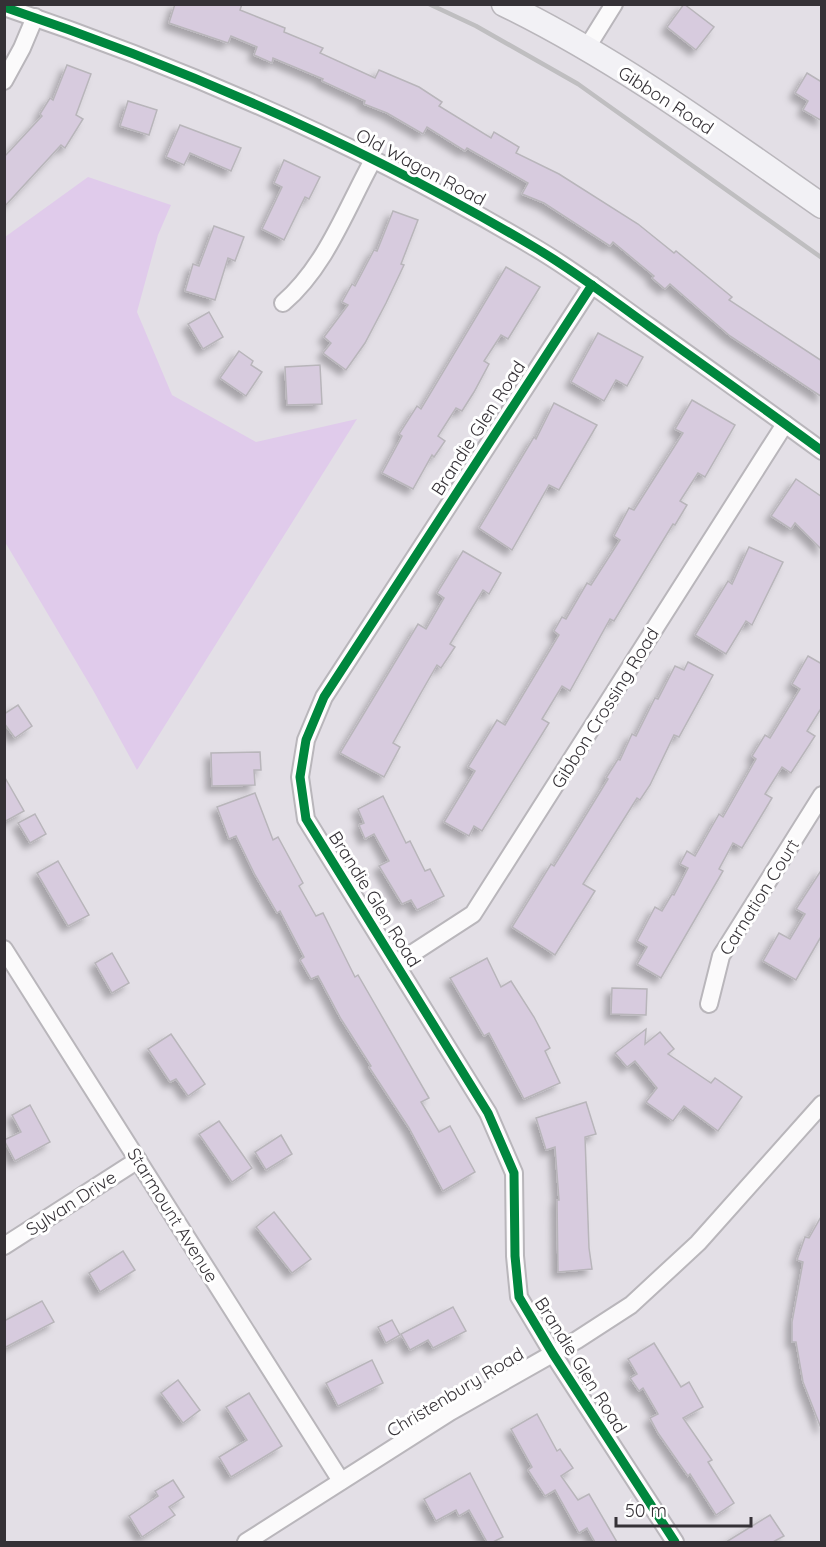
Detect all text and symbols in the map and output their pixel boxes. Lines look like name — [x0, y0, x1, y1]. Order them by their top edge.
street label: Gibbon Road — [614, 61, 718, 139]
street label: Old Wagon Road — [352, 123, 490, 211]
street label: Brandie Glen Road — [426, 356, 530, 500]
street label: Gibbon Crossing Road — [546, 623, 664, 793]
street label: Brandie Glen Road — [324, 827, 426, 971]
street label: Carnation Court — [714, 835, 804, 959]
street label: Starmount Avenue — [122, 1143, 224, 1287]
street label: Sylvan Drive — [22, 1165, 120, 1241]
street label: Brandie Glen Road — [530, 1293, 632, 1437]
street label: Christenbury Road — [382, 1342, 528, 1442]
scale bar — [616, 1490, 751, 1528]
text: 50 m — [625, 1499, 667, 1522]

